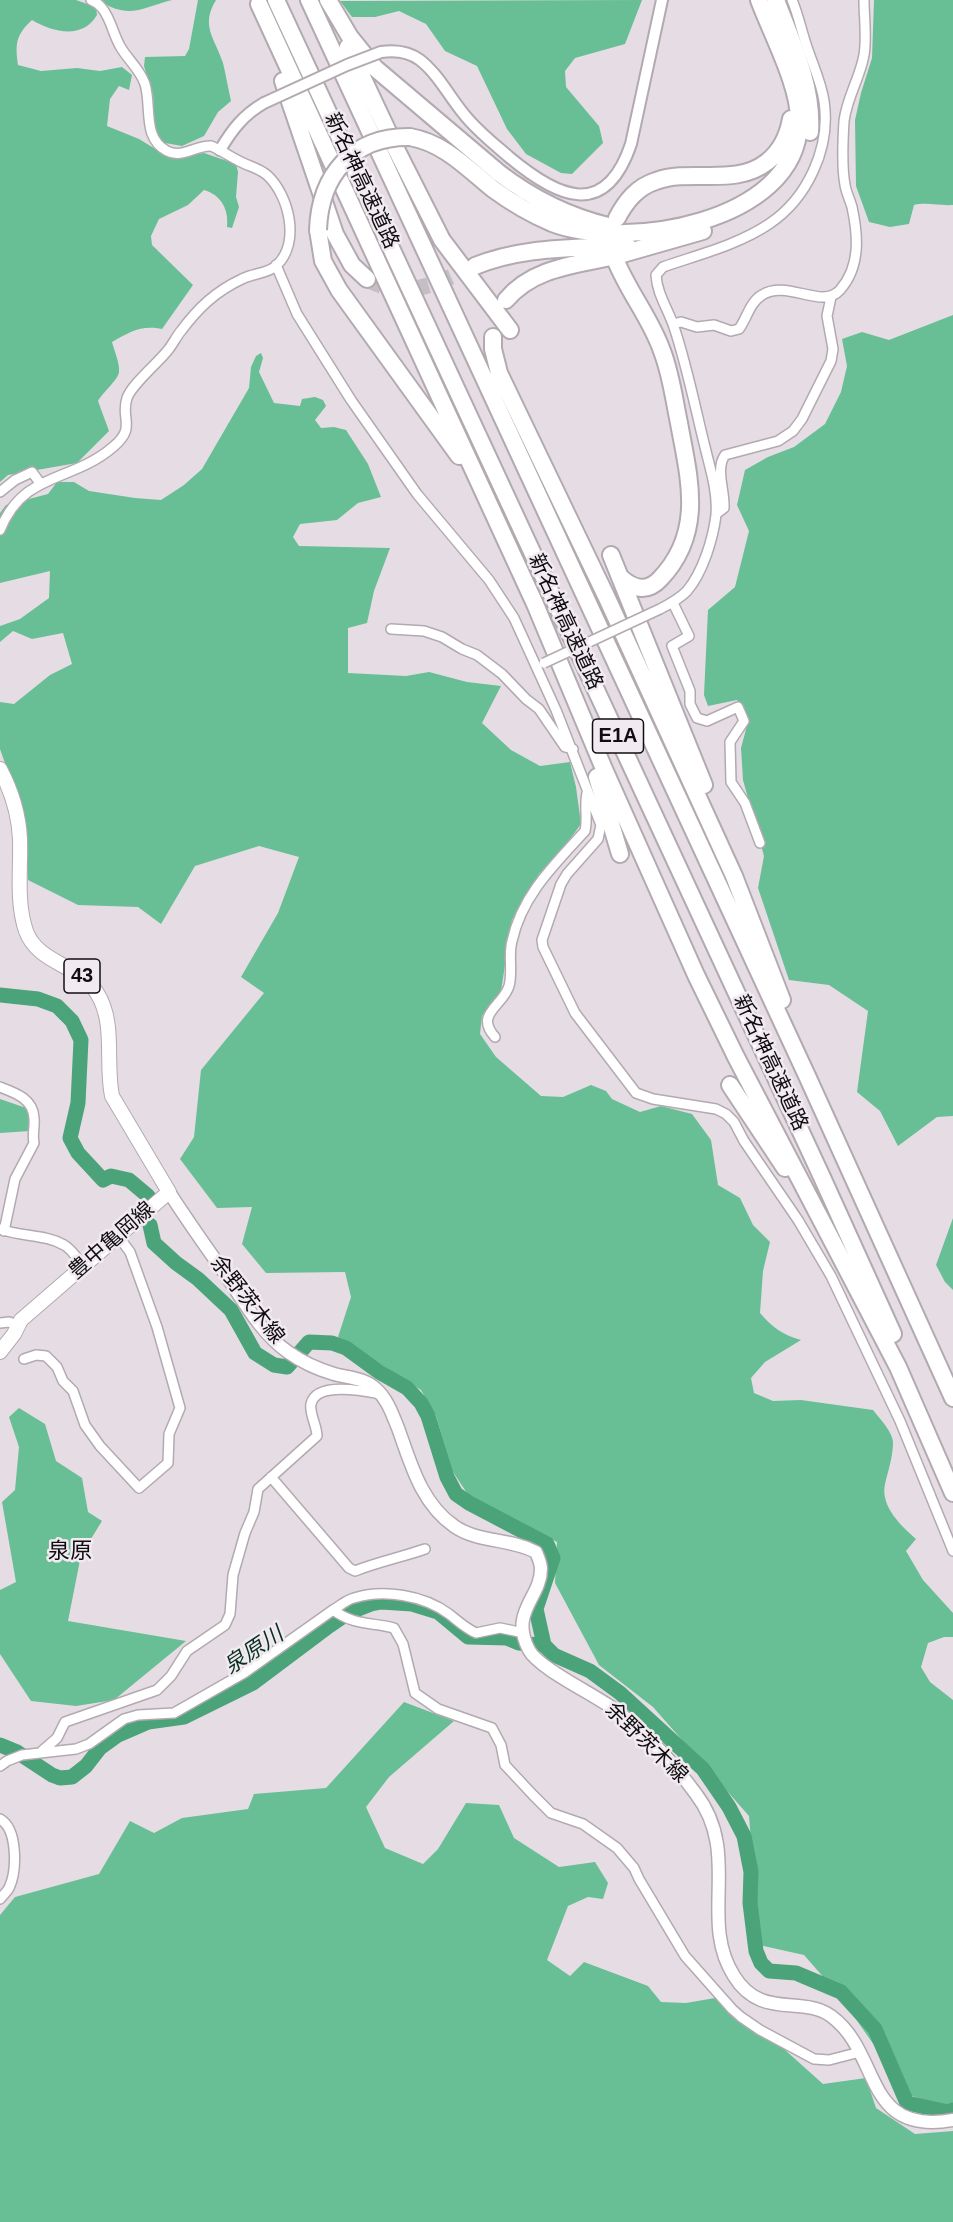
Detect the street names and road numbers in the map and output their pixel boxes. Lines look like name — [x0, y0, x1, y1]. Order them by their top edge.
street label: 新名神高速道路 — [319, 109, 403, 253]
street label: 新名神高速道路 — [523, 550, 607, 694]
road number: E1A — [592, 719, 644, 753]
road number: 43 — [64, 959, 100, 993]
street label: 新名神高速道路 — [728, 991, 812, 1135]
street label: 豊中亀岡線 — [64, 1197, 160, 1285]
street label: 余野茨木線 — [205, 1251, 289, 1349]
street label: 余野茨木線 — [599, 1697, 693, 1789]

